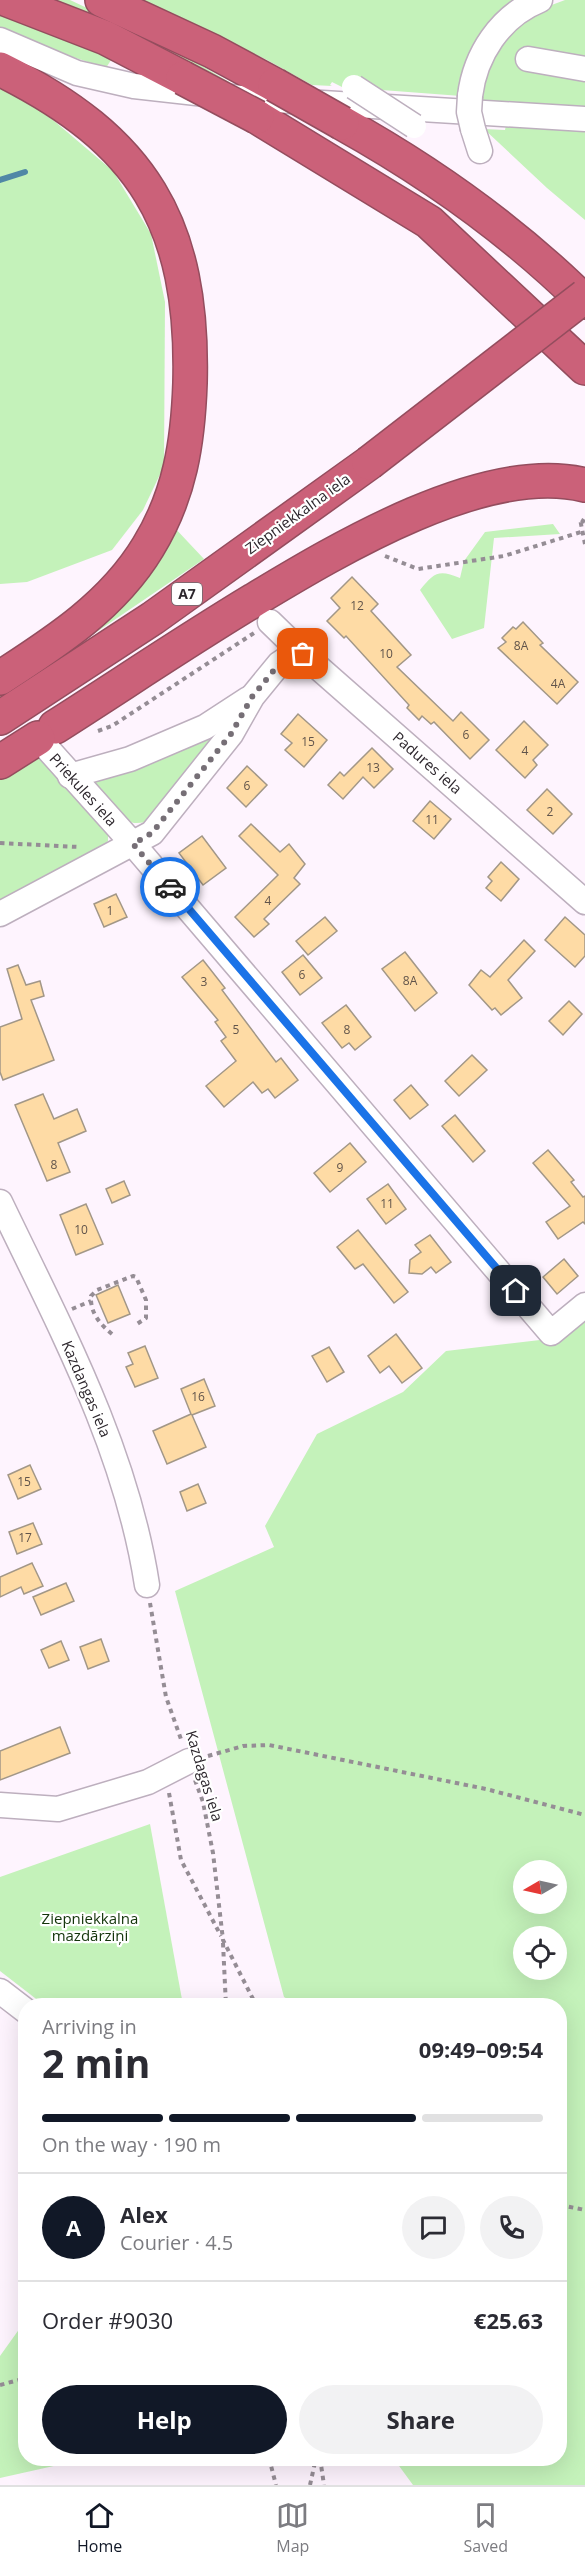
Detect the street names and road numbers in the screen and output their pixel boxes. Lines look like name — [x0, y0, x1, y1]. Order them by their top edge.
street label: Ziepniekkalna iela — [241, 468, 354, 558]
road number: A7 — [172, 583, 202, 605]
street label: Padures iela — [389, 727, 467, 798]
street label: Priekules iela — [46, 748, 122, 830]
street label: Kazdangas iela — [58, 1337, 116, 1440]
street label: Kazdagas iela — [182, 1728, 228, 1824]

